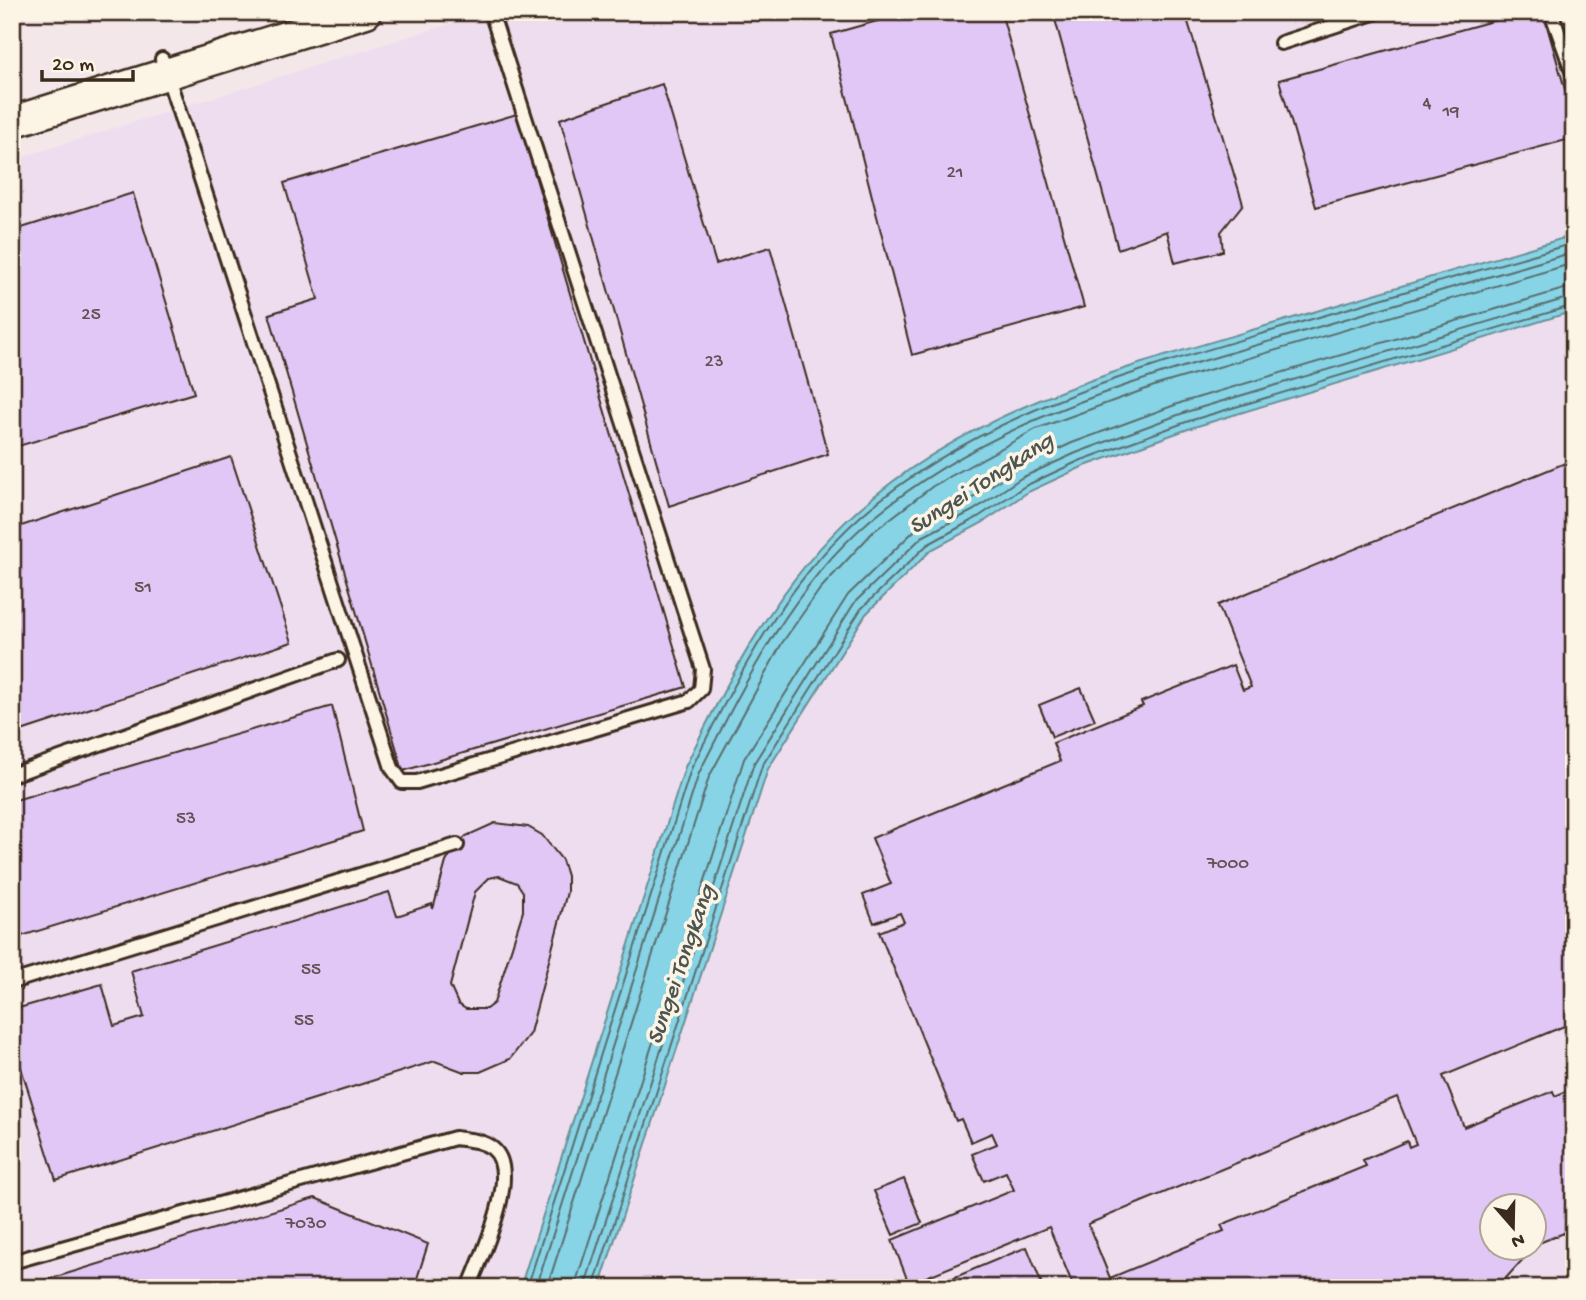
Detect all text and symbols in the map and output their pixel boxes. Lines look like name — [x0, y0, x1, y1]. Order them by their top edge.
scale bar — [42, 38, 133, 82]
text: 20 m — [52, 54, 94, 79]
house number: 4 — [1423, 93, 1432, 116]
house number: 19 — [1441, 101, 1460, 124]
house number: 21 — [947, 162, 964, 185]
house number: 25 — [81, 304, 101, 327]
house number: 23 — [704, 351, 724, 374]
water label: Sungei Tongkang — [904, 427, 1061, 542]
house number: 51 — [134, 577, 152, 600]
house number: 53 — [176, 808, 196, 831]
house number: 7000 — [1206, 853, 1249, 876]
water label: Sungei Tongkang — [641, 880, 724, 1049]
house number: 55 — [301, 959, 321, 982]
house number: 55 — [294, 1010, 314, 1033]
north arrow — [1478, 1192, 1548, 1262]
house number: 7030 — [284, 1213, 327, 1236]
text: N — [1508, 1227, 1527, 1253]

